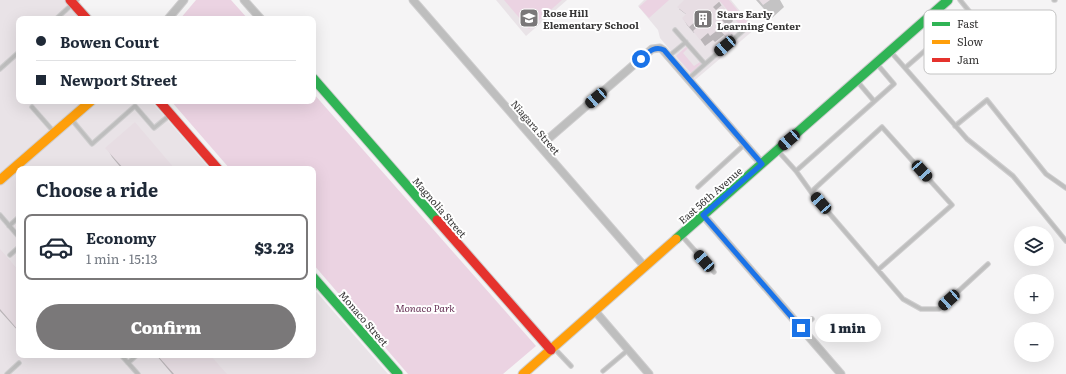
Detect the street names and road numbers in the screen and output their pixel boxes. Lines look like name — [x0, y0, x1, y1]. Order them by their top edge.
street label: Niagara Street — [508, 96, 564, 158]
street label: East 56th Avenue — [675, 163, 745, 227]
street label: Magnolia Street — [409, 173, 471, 241]
street label: Monaco Street — [336, 287, 392, 349]

